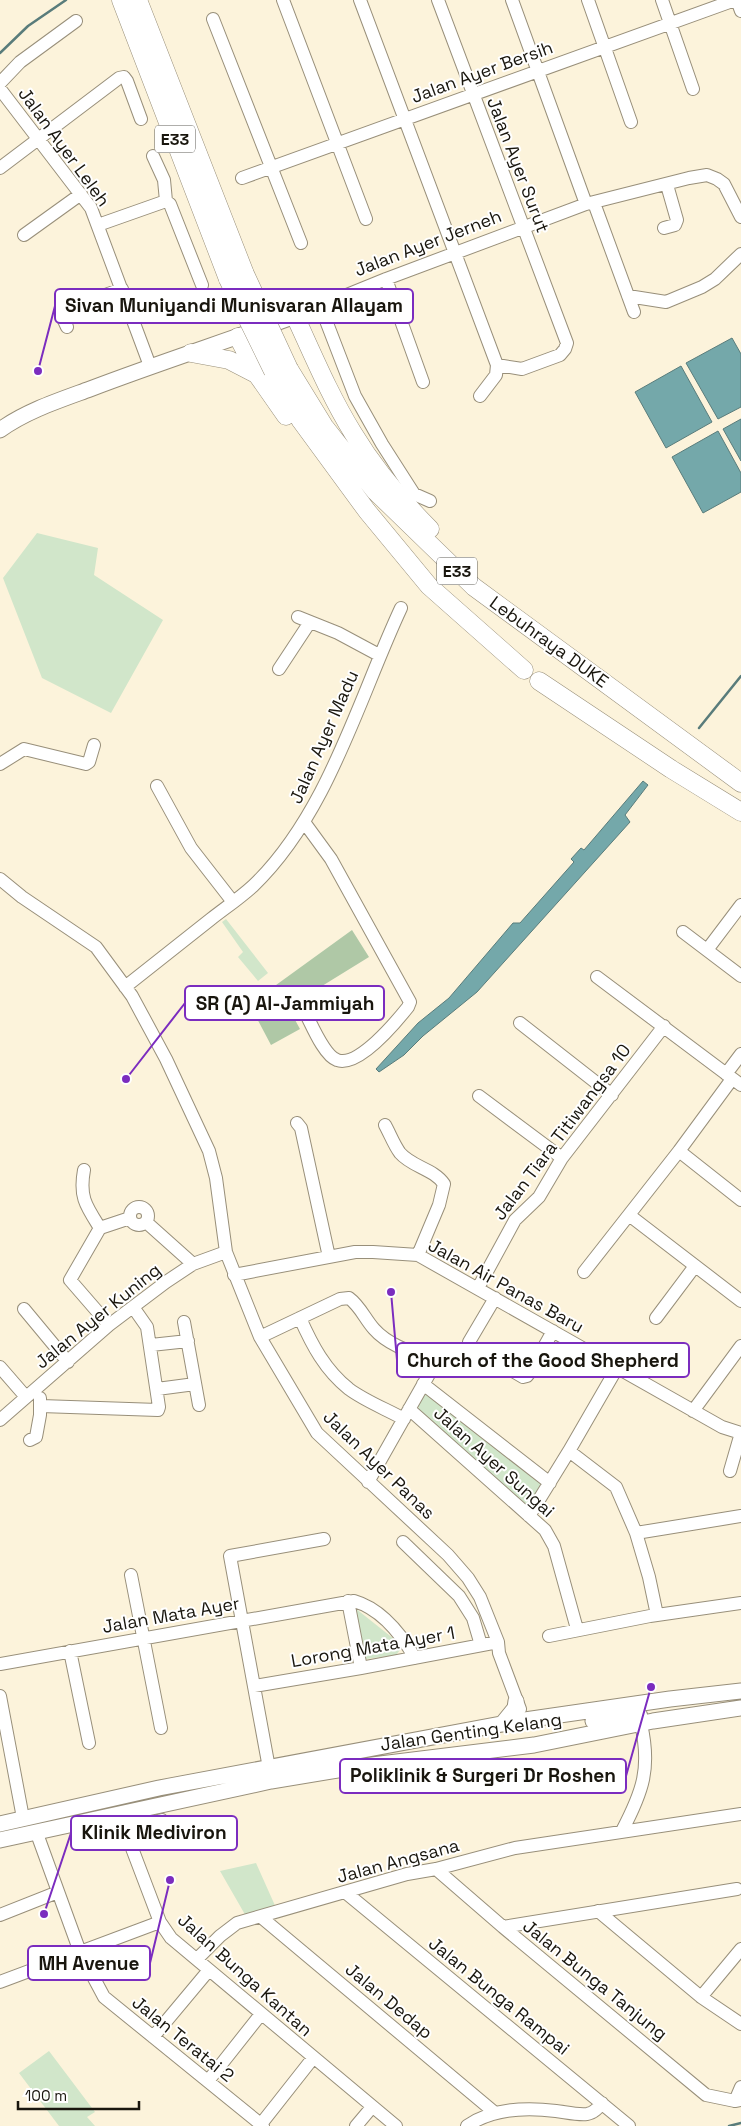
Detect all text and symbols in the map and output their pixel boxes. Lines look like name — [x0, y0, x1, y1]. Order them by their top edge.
street label: Jalan Ayer Bersih — [408, 35, 556, 108]
street label: Jalan Ayer Leleh — [13, 83, 115, 211]
street label: Jalan Ayer Surut — [482, 94, 555, 236]
road number: E33 — [155, 126, 195, 152]
street label: Jalan Ayer Jerneh — [351, 204, 505, 281]
callout: Sivan Muniyandi Munisvaran Allayam — [55, 289, 413, 323]
text: Sivan Muniyandi Munisvaran Allayam — [65, 293, 403, 318]
road number: E33 — [437, 558, 477, 584]
street label: Lebuhraya DUKE — [485, 591, 613, 693]
street label: Jalan Ayer Madu — [284, 667, 363, 807]
callout: SR (A) Al-Jammiyah — [185, 986, 384, 1020]
text: SR (A) Al-Jammiyah — [196, 991, 374, 1016]
street label: Jalan Tiara Titiwangsa 10 — [488, 1039, 635, 1224]
street label: Jalan Air Panas Baru — [424, 1233, 588, 1338]
street label: Jalan Ayer Kuning — [30, 1258, 165, 1373]
callout: Church of the Good Shepherd — [397, 1343, 689, 1377]
text: Church of the Good Shepherd — [407, 1348, 679, 1373]
street label: Jalan Ayer Sungai — [429, 1401, 559, 1522]
street label: Jalan Ayer Panas — [319, 1405, 440, 1524]
street label: Jalan Mata Ayer — [100, 1591, 242, 1638]
street label: Lorong Mata Ayer 1 — [289, 1621, 457, 1672]
street label: Jalan Genting Kelang — [379, 1707, 563, 1756]
callout: Poliklinik & Surgeri Dr Roshen — [340, 1759, 626, 1793]
text: Poliklinik & Surgeri Dr Roshen — [350, 1763, 616, 1788]
callout: Klinik Mediviron — [71, 1816, 237, 1850]
text: Klinik Mediviron — [81, 1820, 227, 1845]
street label: Jalan Angsana — [334, 1833, 462, 1888]
street label: Jalan Bunga Kantan — [173, 1908, 317, 2041]
street label: Jalan Bunga Tanjung — [518, 1914, 672, 2045]
street label: Jalan Bunga Rampai — [424, 1932, 575, 2060]
callout: MH Avenue — [28, 1946, 150, 1980]
text: MH Avenue — [38, 1951, 140, 1976]
street label: Jalan Dedap — [341, 1957, 438, 2044]
street label: Jalan Teratai 2 — [128, 1990, 239, 2087]
scale bar — [18, 2078, 139, 2110]
text: 100 m — [25, 2086, 67, 2105]

